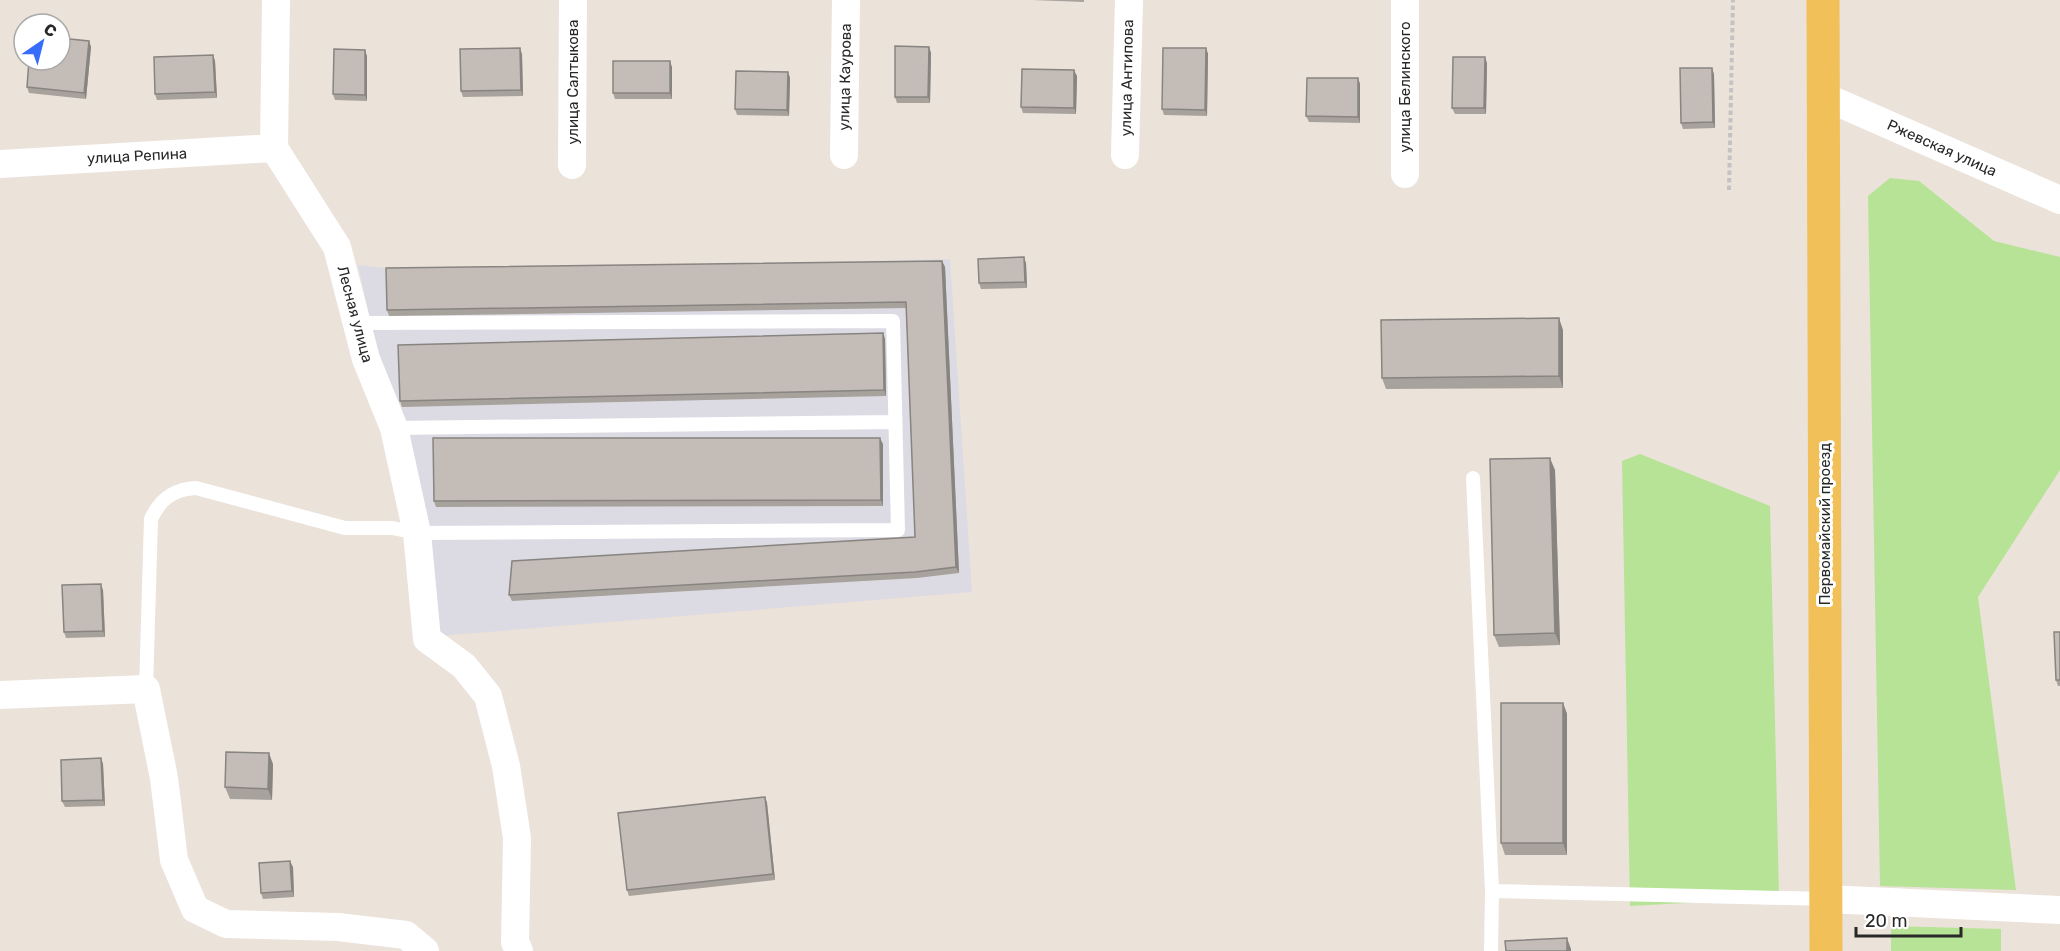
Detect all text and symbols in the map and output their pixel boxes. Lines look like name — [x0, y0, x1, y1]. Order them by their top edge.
north arrow — [12, 12, 72, 72]
text: С — [40, 19, 60, 41]
street label: улица Салтыкова — [564, 19, 582, 145]
street label: улица Антипова — [1117, 19, 1137, 137]
street label: улица Белинского — [1396, 21, 1414, 153]
street label: улица Каурова — [835, 23, 855, 131]
street label: Ржевская улица — [1884, 116, 2000, 180]
street label: улица Репина — [86, 144, 188, 168]
street label: Лесная улица — [333, 264, 377, 364]
street label: Первомайский проезд — [1816, 443, 1834, 605]
scale bar — [1856, 900, 1961, 938]
text: 20 m — [1865, 910, 1907, 932]

